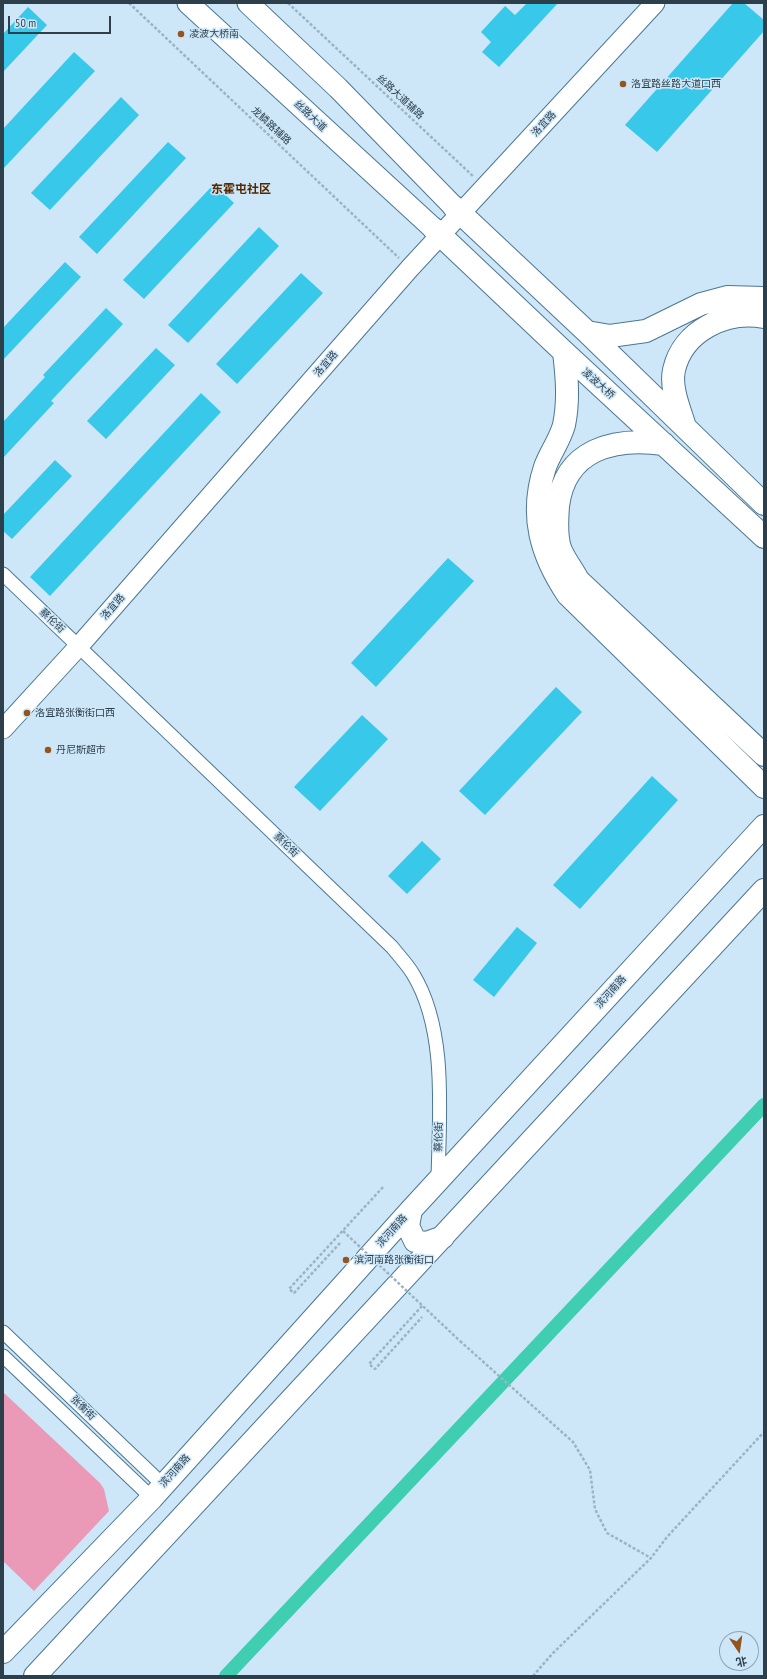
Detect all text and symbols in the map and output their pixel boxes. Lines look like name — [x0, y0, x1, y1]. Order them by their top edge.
scale bar — [10, 8, 113, 34]
text: 50 m — [15, 15, 36, 30]
place label: 凌波大桥南 — [189, 28, 239, 40]
marker: 凌波大桥南 — [176, 29, 186, 39]
street label: 丝路大道辅路 — [374, 72, 426, 122]
place label: 洛宜路丝路大道口西 — [631, 78, 721, 90]
marker: 洛宜路丝路大道口西 — [618, 79, 628, 89]
street label: 丝路大道 — [291, 98, 329, 134]
street label: 龙鳞路辅路 — [249, 105, 293, 147]
street label: 洛宜路 — [529, 109, 559, 139]
district label: 东霍屯社区 — [211, 183, 271, 197]
street label: 洛宜路 — [312, 349, 340, 379]
street label: 凌波大桥 — [579, 366, 617, 402]
street label: 洛宜路 — [99, 592, 127, 622]
street label: 蔡伦街 — [37, 606, 67, 636]
place label: 洛宜路张衡街口西 — [35, 707, 115, 719]
marker: 洛宜路张衡街口西 — [22, 708, 32, 718]
place label: 丹尼斯超市 — [56, 744, 106, 756]
marker: 丹尼斯超市 — [43, 745, 53, 755]
street label: 蔡伦街 — [271, 830, 301, 860]
street label: 滨河南路 — [593, 973, 629, 1011]
street label: 蔡伦街 — [433, 1122, 445, 1152]
street label: 滨河南路 — [374, 1212, 410, 1250]
place label: 滨河南路张衡街口 — [354, 1254, 434, 1266]
marker: 滨河南路张衡街口 — [341, 1255, 351, 1265]
street label: 张衡街 — [68, 1393, 98, 1423]
street label: 滨河南路 — [157, 1452, 193, 1490]
north arrow — [719, 1631, 759, 1671]
text: 北 — [735, 1654, 748, 1670]

